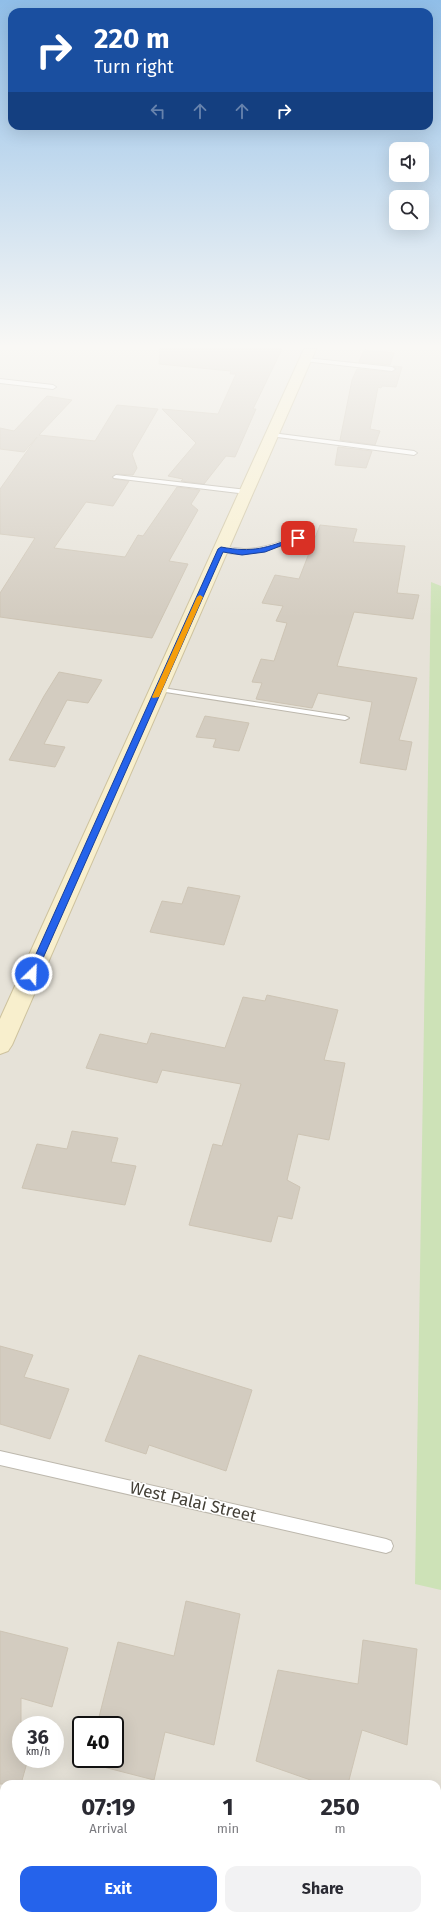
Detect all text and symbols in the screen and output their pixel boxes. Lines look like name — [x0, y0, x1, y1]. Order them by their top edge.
text: 220 m — [94, 22, 170, 55]
icon: right — [28, 24, 80, 76]
text: Turn right — [94, 56, 174, 78]
icon: left — [147, 100, 169, 122]
icon: ahead — [189, 100, 211, 122]
icon: ahead — [231, 100, 253, 122]
icon: right — [273, 100, 295, 122]
map controls — [389, 142, 429, 230]
button: sound — [389, 142, 429, 182]
button: search — [389, 190, 429, 230]
pin — [281, 521, 315, 555]
icon: arrive — [287, 527, 309, 549]
position arrow — [11, 953, 53, 995]
street label: West Palai Street — [128, 1477, 259, 1527]
speed limit sign: 40 — [72, 1716, 124, 1768]
text: 36 — [27, 1725, 49, 1749]
text: km/h — [26, 1746, 50, 1758]
text: 07:19 — [81, 1793, 136, 1821]
text: 1 — [222, 1793, 234, 1821]
text: 250 — [320, 1793, 360, 1821]
text: Arrival — [89, 1821, 127, 1836]
text: min — [217, 1821, 239, 1836]
text: m — [335, 1821, 346, 1836]
button: Exit — [20, 1866, 217, 1912]
button: Share — [225, 1866, 421, 1912]

